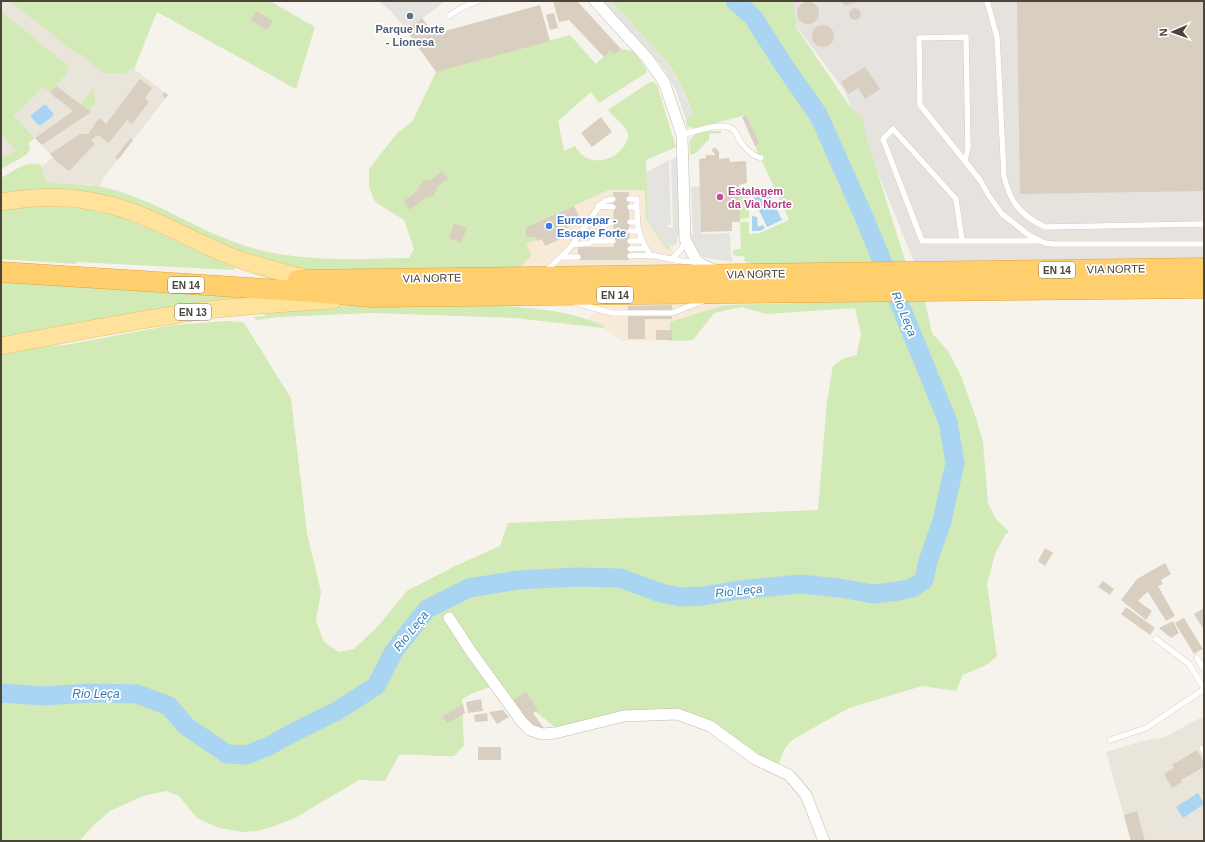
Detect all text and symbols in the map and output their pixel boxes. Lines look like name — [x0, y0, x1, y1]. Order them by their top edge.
marker: Parque Norte - Lionesa — [405, 11, 415, 21]
north arrow — [1153, 12, 1193, 52]
place label: Parque Norte - Lionesa — [375, 23, 445, 48]
text: N — [1157, 28, 1169, 37]
place label: Estalagem da Via Norte — [728, 185, 792, 210]
marker: Estalagem da Via Norte — [715, 192, 725, 202]
place label: Eurorepar - Escape Forte — [557, 214, 626, 239]
marker: Eurorepar - Escape Forte — [544, 221, 554, 231]
road number: EN 14 — [1039, 262, 1075, 278]
street label: VIA NORTE — [1087, 262, 1145, 276]
street label: VIA NORTE — [727, 267, 785, 281]
street label: VIA NORTE — [403, 271, 461, 285]
road number: EN 14 — [168, 277, 204, 293]
road number: EN 14 — [597, 287, 633, 303]
water label: Rio Leça — [889, 289, 919, 339]
road number: EN 13 — [175, 304, 211, 320]
water label: Rio Leça — [715, 582, 764, 600]
water label: Rio Leça — [391, 608, 432, 654]
water label: Rio Leça — [72, 687, 120, 701]

